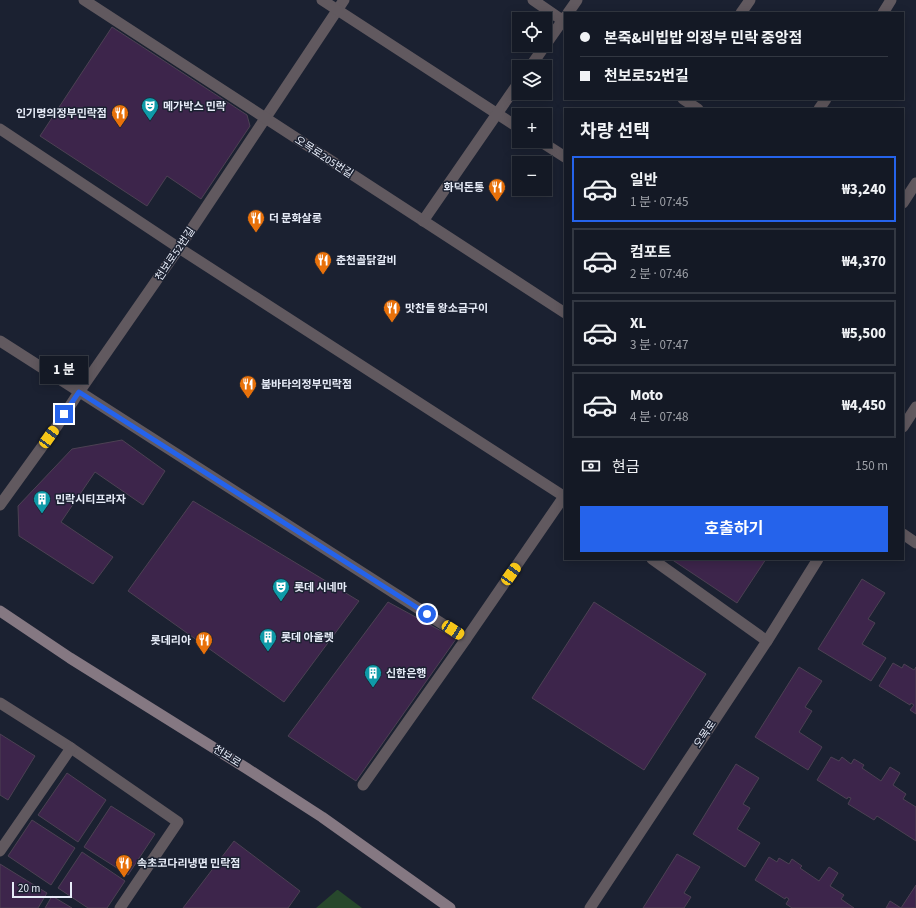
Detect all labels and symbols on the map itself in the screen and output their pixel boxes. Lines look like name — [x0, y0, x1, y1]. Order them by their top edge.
theatre icon: 메가박스 민락 — [140, 96, 160, 121]
place label: 메가박스 민락 — [163, 99, 226, 114]
restaurant icon: 인기명의정부민락점 — [110, 103, 130, 128]
place label: 인기명의정부민락점 — [16, 106, 107, 121]
street label: 오목로205번길 — [292, 132, 356, 182]
restaurant icon: 화덕돈통 — [487, 177, 507, 202]
place label: 화덕돈통 — [444, 180, 484, 195]
restaurant icon: 더 문화살롱 — [246, 208, 266, 233]
place label: 더 문화살롱 — [269, 211, 322, 226]
street label: 천보로52번길 — [152, 224, 198, 284]
restaurant icon: 춘천골닭갈비 — [313, 250, 333, 275]
place label: 춘천골닭갈비 — [336, 253, 397, 268]
restaurant icon: 맛찬들 왕소금구이 — [382, 298, 402, 323]
place label: 맛찬들 왕소금구이 — [405, 301, 488, 316]
callout: 1 분 — [40, 356, 88, 384]
restaurant icon: 붐바타의정부민락점 — [238, 374, 258, 399]
place label: 붐바타의정부민락점 — [261, 377, 352, 392]
route end — [55, 405, 73, 423]
car — [37, 424, 61, 450]
building icon: 민락시티프라자 — [32, 489, 52, 514]
place label: 민락시티프라자 — [55, 492, 126, 507]
car — [499, 561, 523, 587]
theatre icon: 롯데 시네마 — [271, 577, 291, 602]
place label: 롯데 시네마 — [294, 580, 347, 595]
route start — [418, 605, 436, 623]
car — [440, 618, 466, 642]
building icon: 롯데 아울렛 — [258, 627, 278, 652]
restaurant icon: 롯데리아 — [194, 630, 214, 655]
place label: 롯데 아울렛 — [281, 630, 334, 645]
place label: 롯데리아 — [151, 633, 191, 648]
building icon: 신한은행 — [363, 663, 383, 688]
place label: 신한은행 — [386, 666, 426, 681]
street label: 오목로 — [690, 717, 720, 751]
street label: 천보로 — [210, 742, 244, 770]
restaurant icon: 속초코다리냉면 민락점 — [114, 853, 134, 878]
place label: 속초코다리냉면 민락점 — [137, 856, 240, 871]
scale bar — [12, 880, 72, 899]

